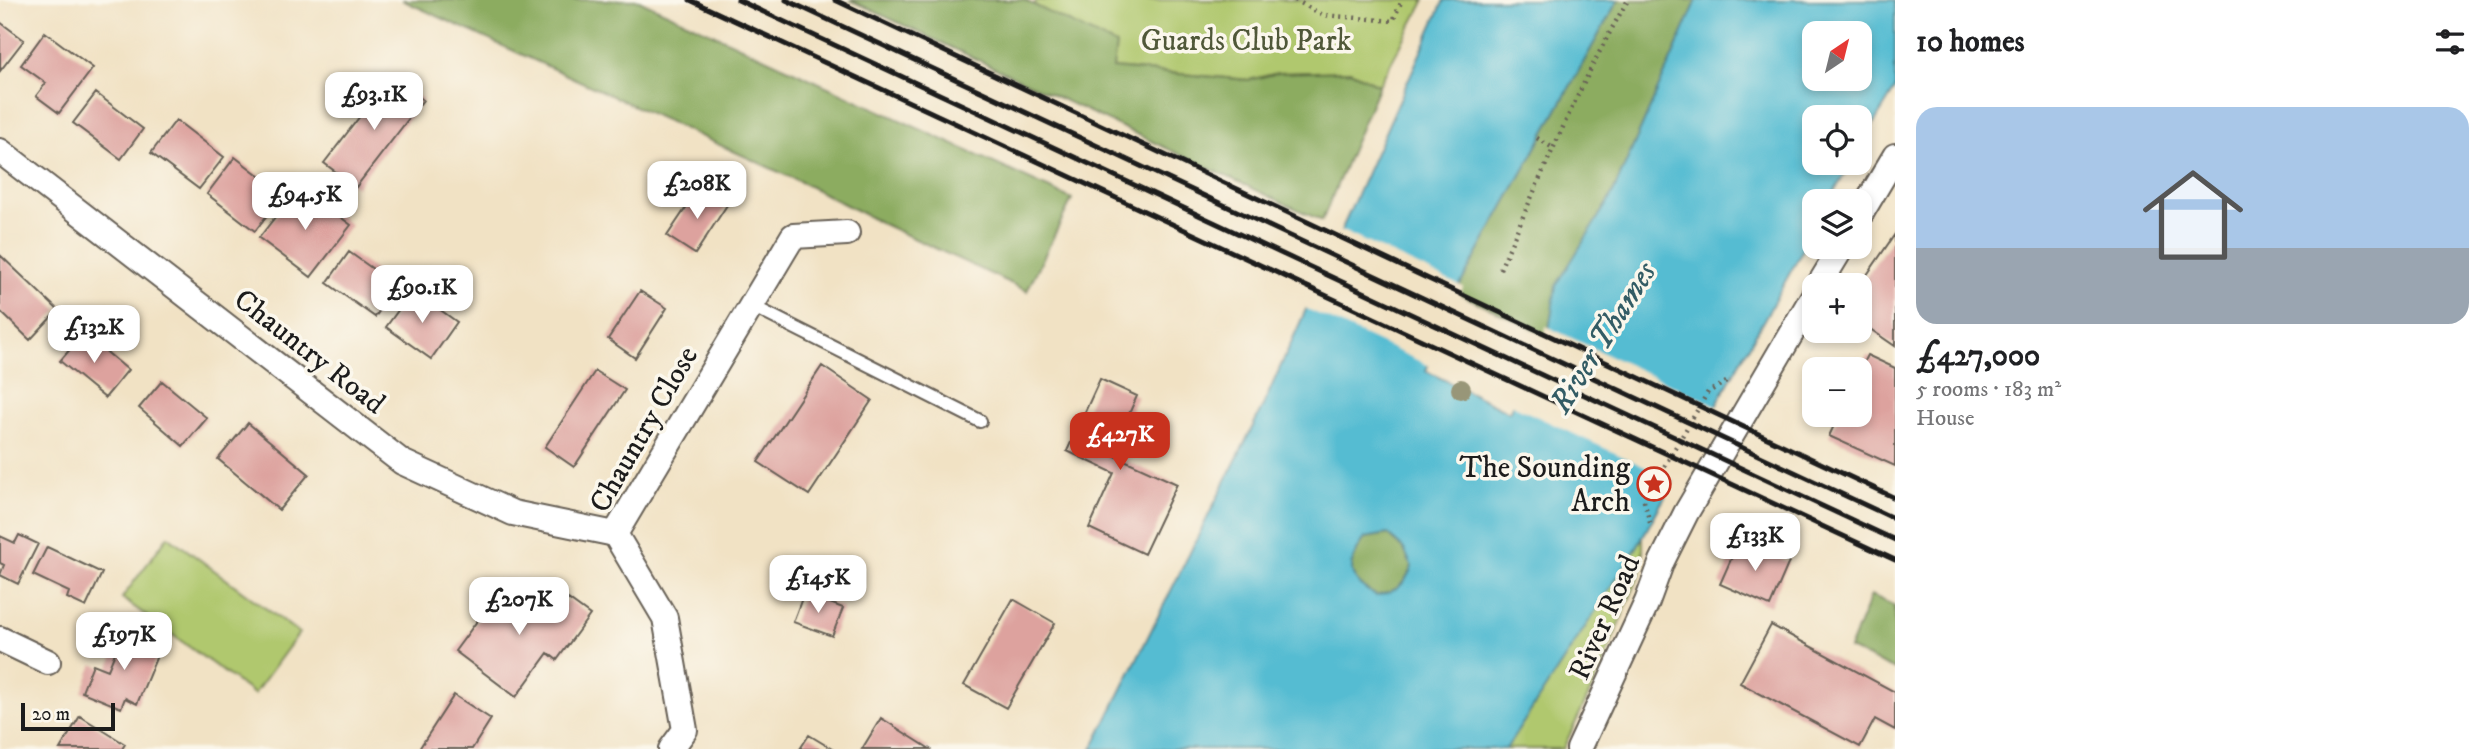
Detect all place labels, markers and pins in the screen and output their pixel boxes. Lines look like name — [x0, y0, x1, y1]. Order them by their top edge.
pin: £93.1K — [317, 72, 431, 132]
pin: £208K — [648, 162, 746, 221]
pin: £94.5K — [248, 173, 362, 232]
pin: £90.1K — [365, 266, 479, 325]
pin: £132K — [45, 306, 143, 365]
pin: £427K — [1071, 412, 1169, 472]
place label: The Sounding Arch — [1459, 450, 1630, 521]
place icon: The Sounding Arch — [1635, 465, 1673, 503]
pin: £133K — [1706, 514, 1804, 573]
pin: £145K — [769, 556, 867, 615]
pin: £207K — [470, 578, 568, 637]
pin: £197K — [75, 612, 173, 672]

